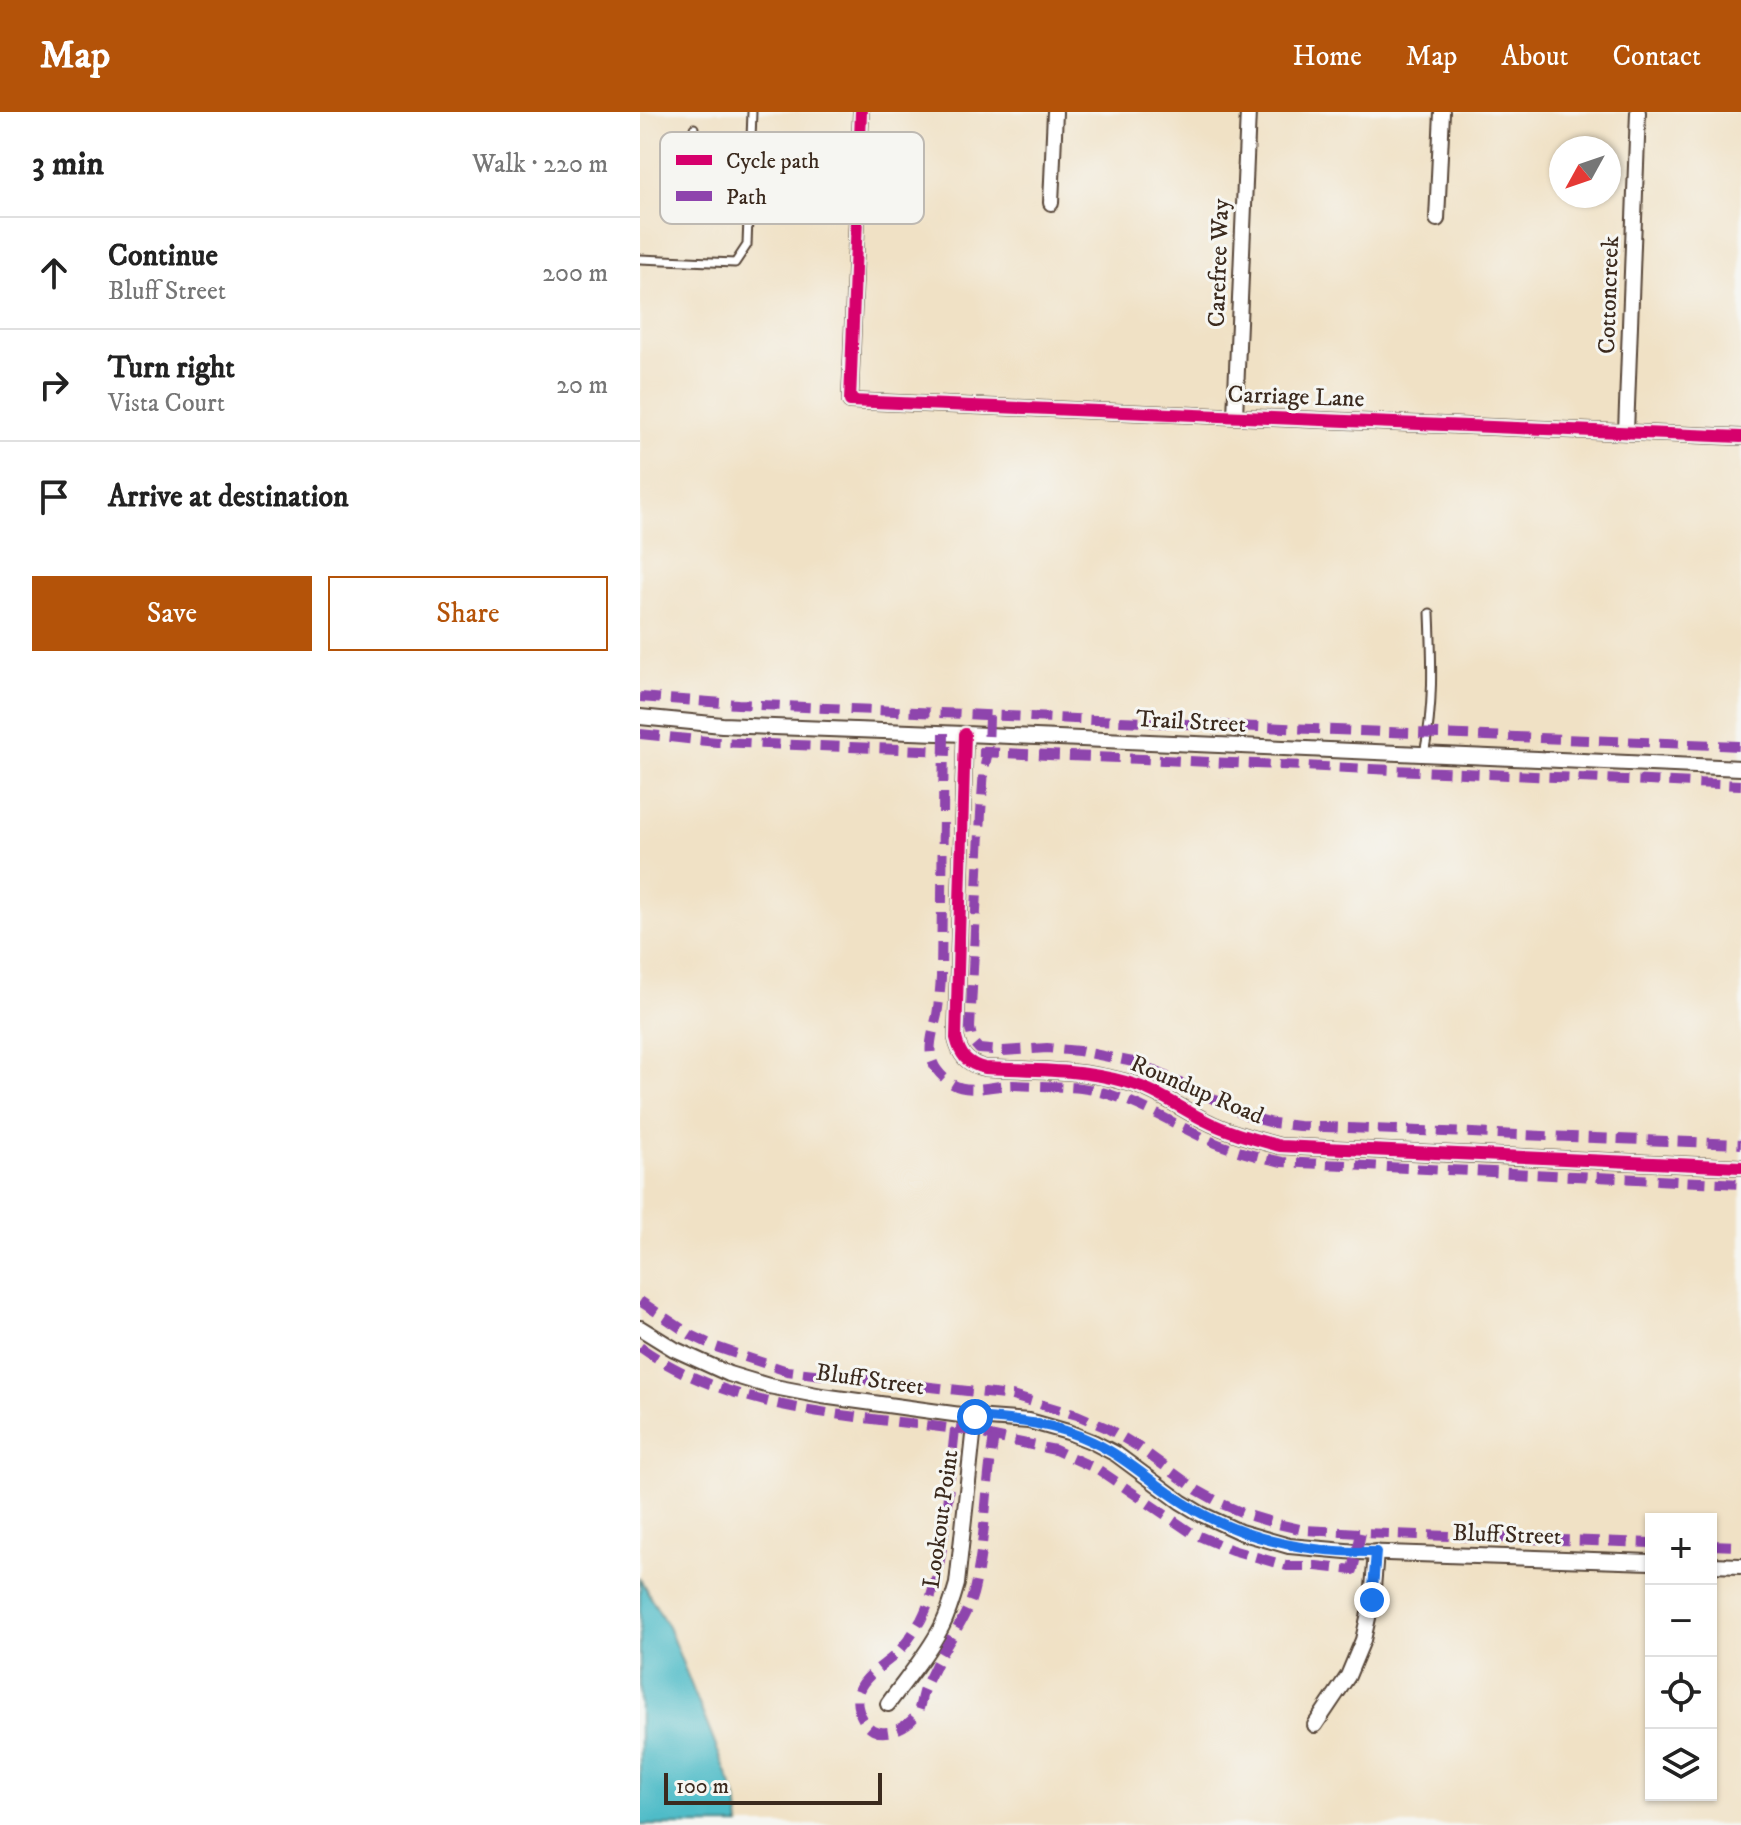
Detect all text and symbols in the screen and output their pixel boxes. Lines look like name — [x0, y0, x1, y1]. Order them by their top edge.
text: Map — [40, 32, 110, 80]
text: Home — [1293, 39, 1362, 74]
text: Map — [1406, 39, 1457, 74]
text: About — [1501, 39, 1568, 74]
text: Contact — [1612, 39, 1701, 74]
legend — [660, 132, 924, 224]
north arrow — [1549, 136, 1621, 208]
text: 3 min — [32, 143, 104, 185]
text: Walk · 220 m — [472, 148, 608, 181]
text: Cycle path — [726, 148, 820, 175]
text: Path — [726, 184, 767, 211]
street label: Carefree Way — [1202, 198, 1236, 328]
street label: Cottoncreek — [1592, 235, 1626, 355]
text: Continue — [108, 238, 218, 275]
icon: ahead — [32, 251, 76, 295]
text: 200 m — [542, 257, 608, 290]
text: Bluff Street — [108, 275, 226, 308]
text: Turn right — [108, 350, 235, 387]
icon: right — [32, 363, 76, 407]
text: 20 m — [556, 369, 608, 402]
street label: Carriage Lane — [1227, 380, 1365, 414]
text: Vista Court — [108, 387, 225, 420]
icon: arrive — [32, 475, 76, 519]
text: Arrive at destination — [108, 479, 349, 516]
button: Save — [32, 576, 312, 651]
button: Share — [328, 576, 608, 651]
street label: Trail Street — [1135, 704, 1247, 740]
street label: Roundup Road — [1126, 1048, 1268, 1132]
street label: Bluff Street — [814, 1358, 926, 1402]
route start — [957, 1399, 993, 1435]
street label: Lookout Point — [916, 1447, 966, 1590]
map controls — [1645, 1513, 1717, 1801]
button: + — [1645, 1513, 1717, 1585]
street label: Bluff Street — [1452, 1518, 1562, 1552]
route end — [1354, 1582, 1390, 1618]
button: − — [1645, 1585, 1717, 1657]
button: locate — [1645, 1657, 1717, 1729]
button: layers — [1645, 1729, 1717, 1801]
scale bar — [664, 1769, 882, 1805]
text: 100 m — [676, 1773, 729, 1800]

